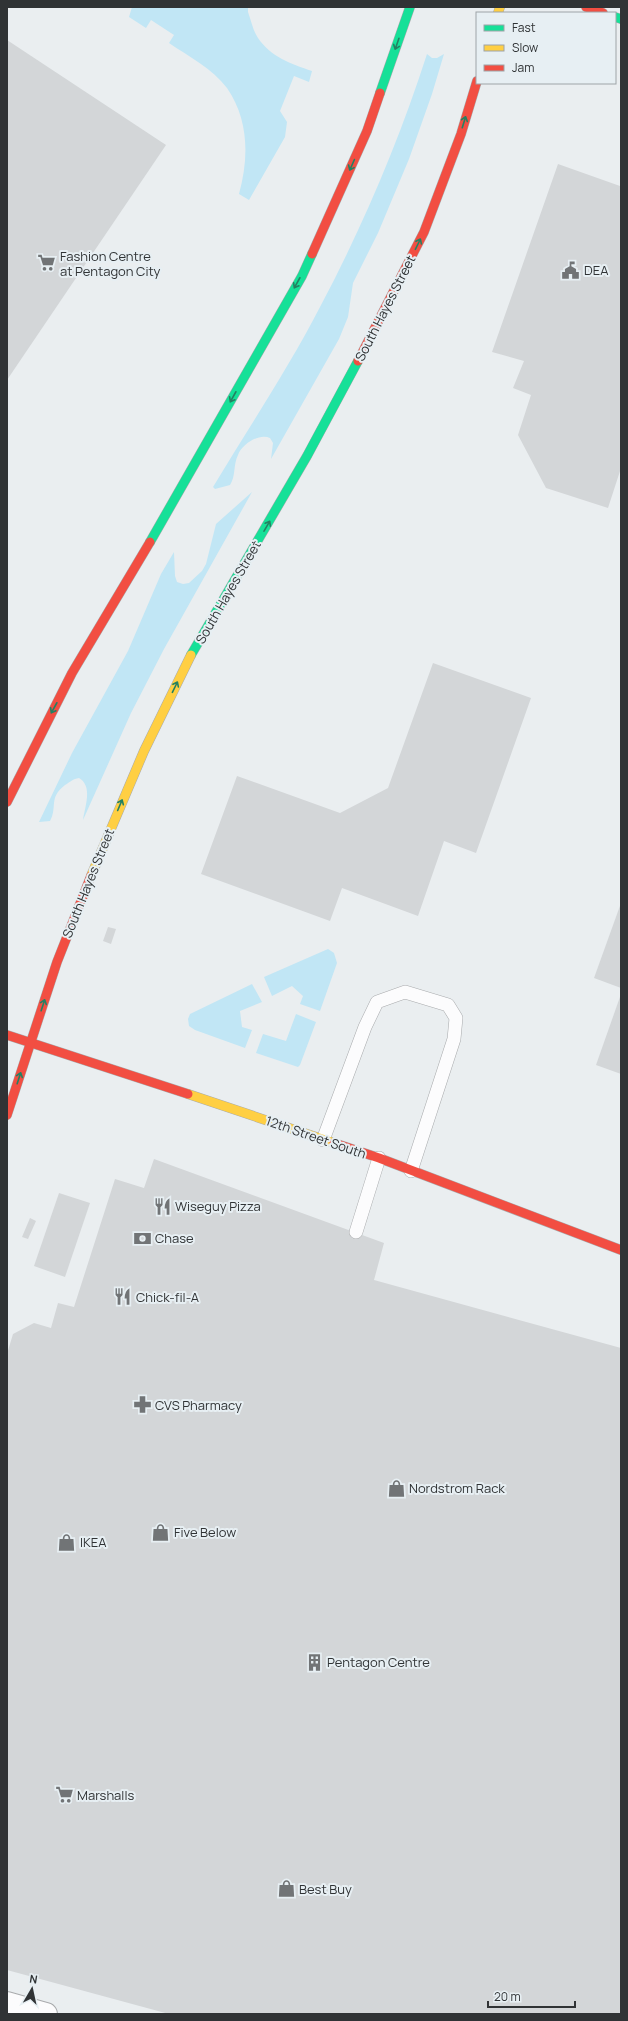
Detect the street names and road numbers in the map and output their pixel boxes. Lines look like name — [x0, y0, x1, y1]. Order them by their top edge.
street label: South Hayes Street — [351, 252, 419, 364]
street label: South Hayes Street — [191, 537, 265, 647]
street label: South Hayes Street — [58, 826, 118, 940]
street label: 12th Street South — [263, 1111, 369, 1163]

